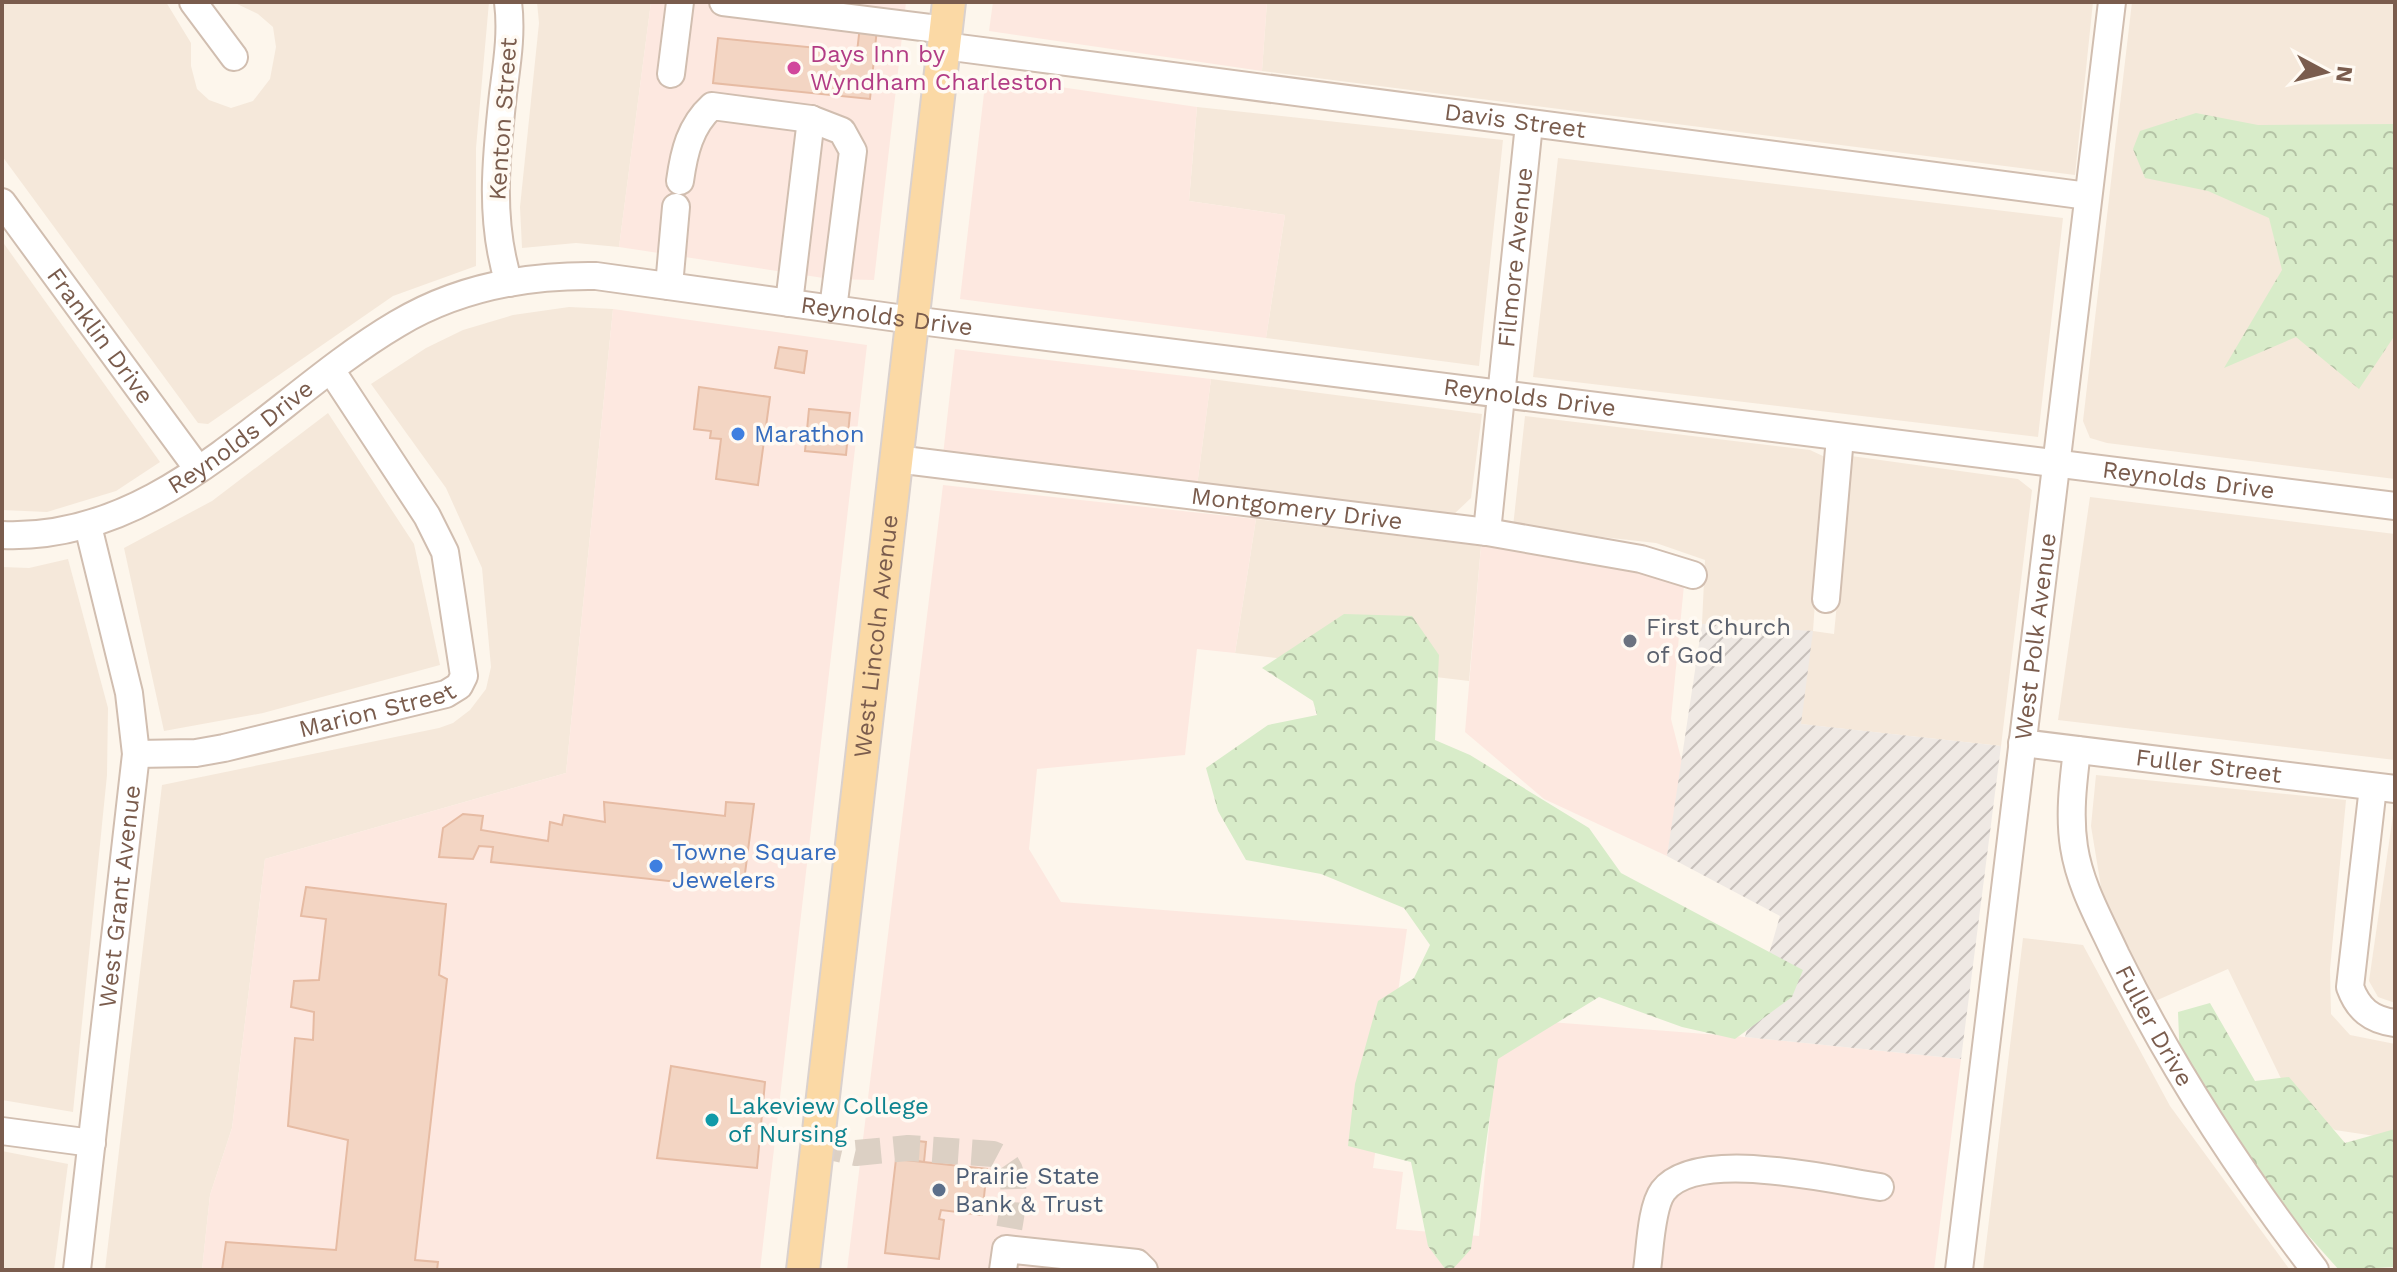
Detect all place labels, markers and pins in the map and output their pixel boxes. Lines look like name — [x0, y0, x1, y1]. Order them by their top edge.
place label: Days Inn by Wyndham Charleston — [810, 40, 1063, 96]
marker: Days Inn by Wyndham Charleston — [785, 59, 803, 77]
place label: Marathon — [754, 420, 865, 448]
marker: Marathon — [729, 425, 747, 443]
place label: First Church of God — [1646, 613, 1791, 669]
marker: First Church of God — [1621, 632, 1639, 650]
place label: Towne Square Jewelers — [672, 838, 837, 894]
marker: Towne Square Jewelers — [647, 857, 665, 875]
place label: Lakeview College of Nursing — [728, 1092, 929, 1148]
marker: Lakeview College of Nursing — [703, 1111, 721, 1129]
place label: Prairie State Bank & Trust — [955, 1162, 1103, 1218]
marker: Prairie State Bank & Trust — [930, 1181, 948, 1199]

